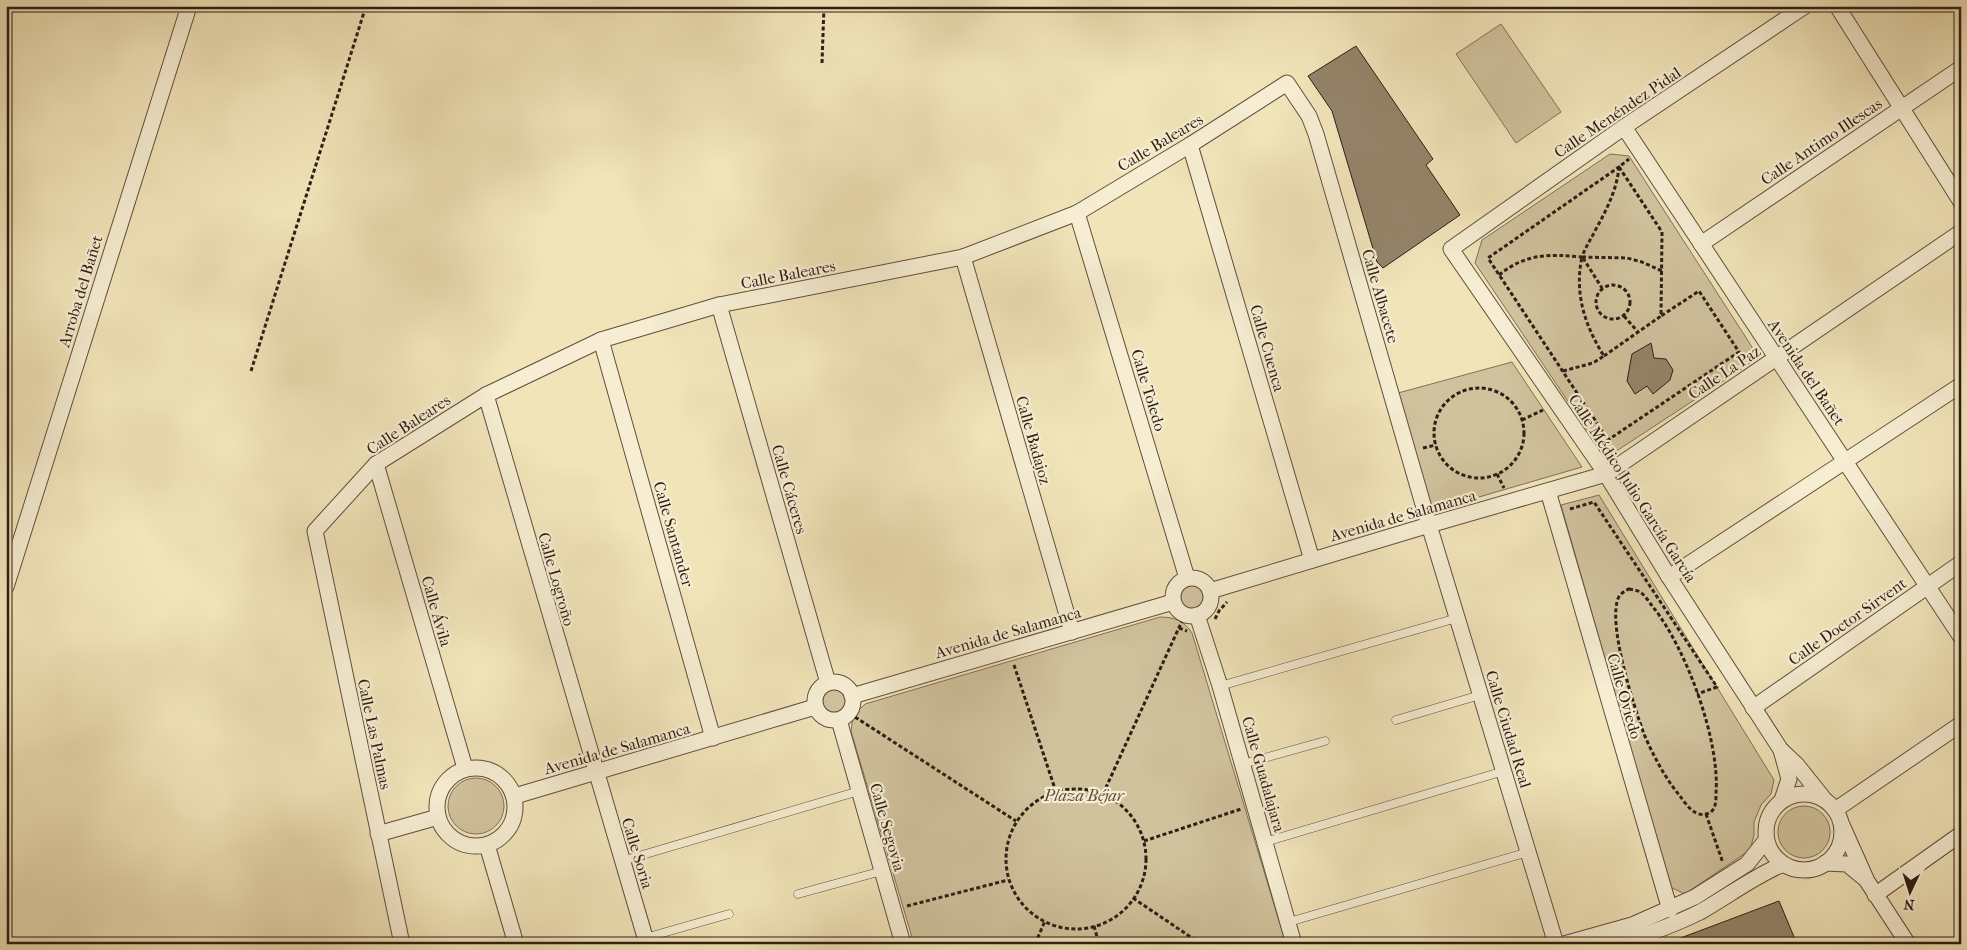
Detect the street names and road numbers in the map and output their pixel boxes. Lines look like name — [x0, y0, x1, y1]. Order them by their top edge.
street label: Calle Menéndez Pidal — [1550, 63, 1685, 162]
street label: Calle Antimo Illescas — [1757, 94, 1886, 189]
street label: Calle Baleares — [1114, 109, 1206, 175]
street label: Arroba del Bañet — [54, 233, 107, 350]
street label: Calle Albacete — [1358, 247, 1403, 346]
street label: Calle Baleares — [739, 256, 837, 293]
street label: Calle Cuenca — [1246, 302, 1289, 394]
street label: Avenida del Bañet — [1763, 315, 1849, 429]
street label: Calle La Paz — [1685, 341, 1764, 403]
street label: Calle Toledo — [1127, 347, 1170, 433]
street label: Calle Baleares — [363, 390, 454, 459]
street label: Calle Médico Julio García García — [1565, 391, 1701, 586]
street label: Calle Badajoz — [1012, 394, 1055, 487]
street label: Calle Cáceres — [768, 442, 811, 536]
street label: Calle Santander — [649, 479, 698, 589]
street label: Avenida de Salamanca — [1327, 485, 1479, 546]
street label: Calle Logroño — [534, 530, 579, 628]
street label: Calle Ávila — [417, 573, 457, 649]
street label: Calle Doctor Sirvent — [1785, 573, 1910, 669]
street label: Avenida de Salamanca — [932, 602, 1084, 663]
street label: Calle Oviedo — [1603, 651, 1646, 741]
street label: Calle Ciudad Real — [1482, 668, 1536, 791]
street label: Calle Las Palmas — [354, 677, 396, 791]
street label: Calle Guadalajara — [1238, 714, 1289, 835]
street label: Avenida de Salamanca — [541, 718, 693, 779]
street label: Calle Segovia — [866, 781, 909, 874]
street label: Calle Soria — [618, 815, 658, 892]

